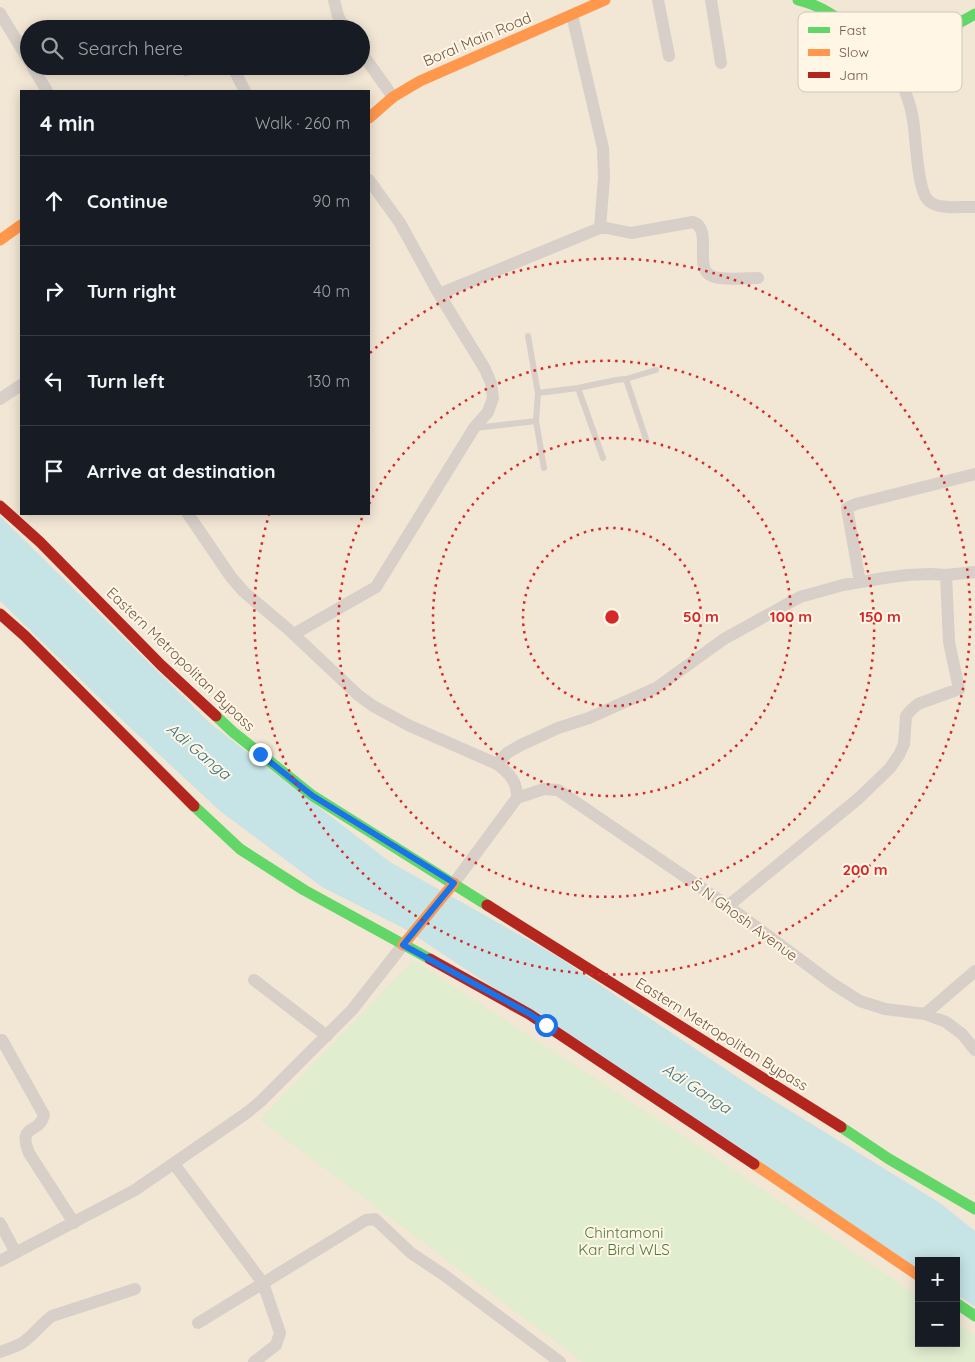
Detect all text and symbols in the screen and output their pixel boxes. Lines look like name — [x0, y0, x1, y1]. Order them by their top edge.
street label: Boral Main Road — [420, 8, 534, 70]
legend — [798, 12, 962, 92]
search box — [20, 20, 370, 75]
text: Fast — [839, 21, 867, 39]
icon: search — [38, 34, 66, 62]
text: Search here — [78, 36, 183, 60]
text: Slow — [839, 43, 869, 61]
text: Jam — [839, 66, 868, 84]
text: 4 min — [40, 110, 95, 136]
text: Walk · 260 m — [255, 113, 350, 133]
icon: ahead — [40, 187, 68, 215]
text: Continue — [87, 189, 168, 213]
text: 90 m — [313, 191, 350, 211]
icon: right — [40, 277, 68, 305]
text: Turn right — [87, 279, 176, 303]
text: 40 m — [313, 281, 350, 301]
icon: left — [40, 367, 68, 395]
text: Turn left — [87, 369, 165, 393]
text: 130 m — [307, 371, 350, 391]
icon: arrive — [40, 457, 68, 485]
text: Arrive at destination — [87, 459, 276, 483]
street label: Eastern Metropolitan Bypass — [103, 583, 259, 735]
text: 50 m — [683, 607, 719, 626]
text: 100 m — [770, 607, 812, 626]
text: 150 m — [859, 607, 901, 626]
centre of rings — [603, 608, 621, 626]
water label: Adi Ganga — [163, 718, 236, 784]
route end — [249, 743, 272, 766]
text: 200 m — [843, 860, 888, 879]
street label: S N Ghosh Avenue — [688, 875, 802, 965]
street label: Eastern Metropolitan Bypass — [632, 973, 812, 1095]
route start — [535, 1014, 558, 1037]
water label: Adi Ganga — [659, 1058, 736, 1118]
park label: Chintamoni Kar Bird WLS — [578, 1223, 670, 1259]
map controls — [915, 1257, 960, 1347]
button: + — [915, 1257, 960, 1302]
button: − — [915, 1302, 960, 1347]

